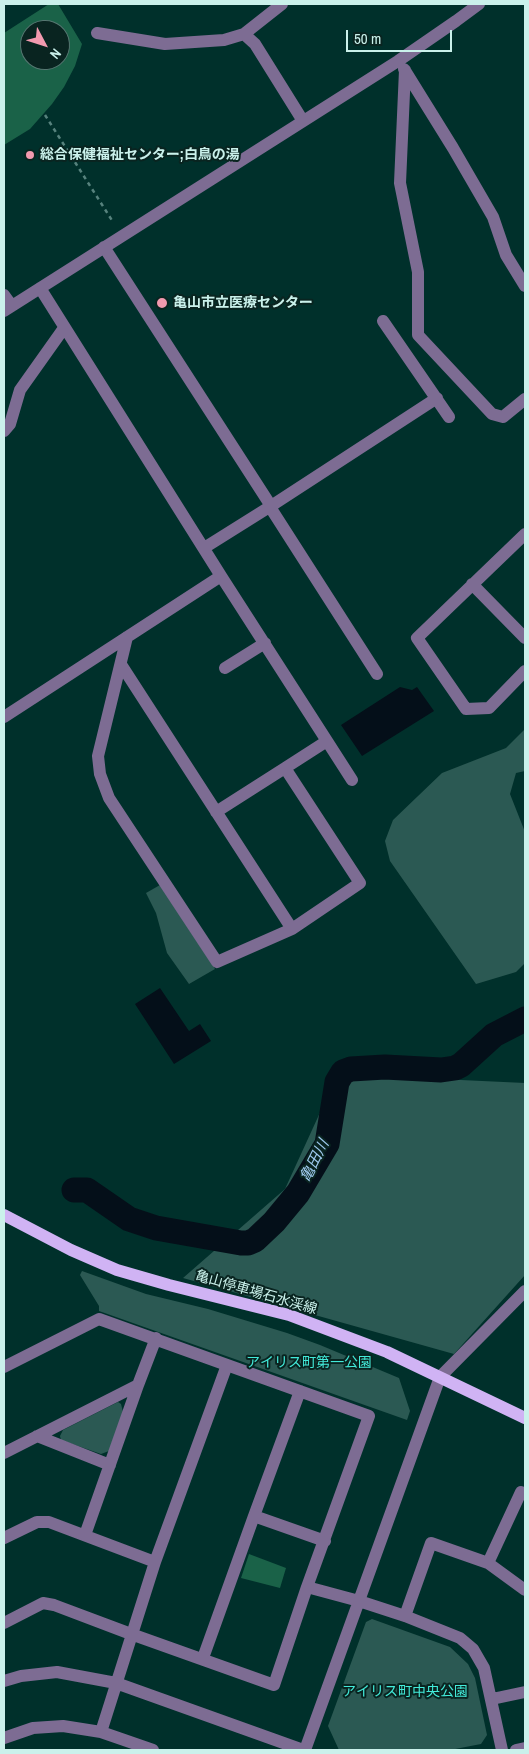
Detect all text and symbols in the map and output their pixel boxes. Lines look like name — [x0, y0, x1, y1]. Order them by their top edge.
north arrow — [20, 20, 70, 70]
scale bar — [349, 20, 455, 52]
text: 50 m — [354, 28, 381, 49]
text: N — [46, 45, 65, 63]
place label: 総合保健福祉センター;白鳥の湯 — [40, 147, 240, 163]
marker: 総合保健福祉センター;白鳥の湯 — [24, 149, 36, 161]
place label: 亀山市立医療センター — [173, 295, 313, 311]
marker: 亀山市立医療センター — [155, 296, 169, 310]
water label: 亀田川 — [297, 1137, 333, 1185]
street label: 亀山停車場石水渓線 — [193, 1268, 319, 1318]
park label: アイリス町第一公園 — [246, 1355, 372, 1371]
park label: アイリス町中央公園 — [342, 1684, 468, 1700]

